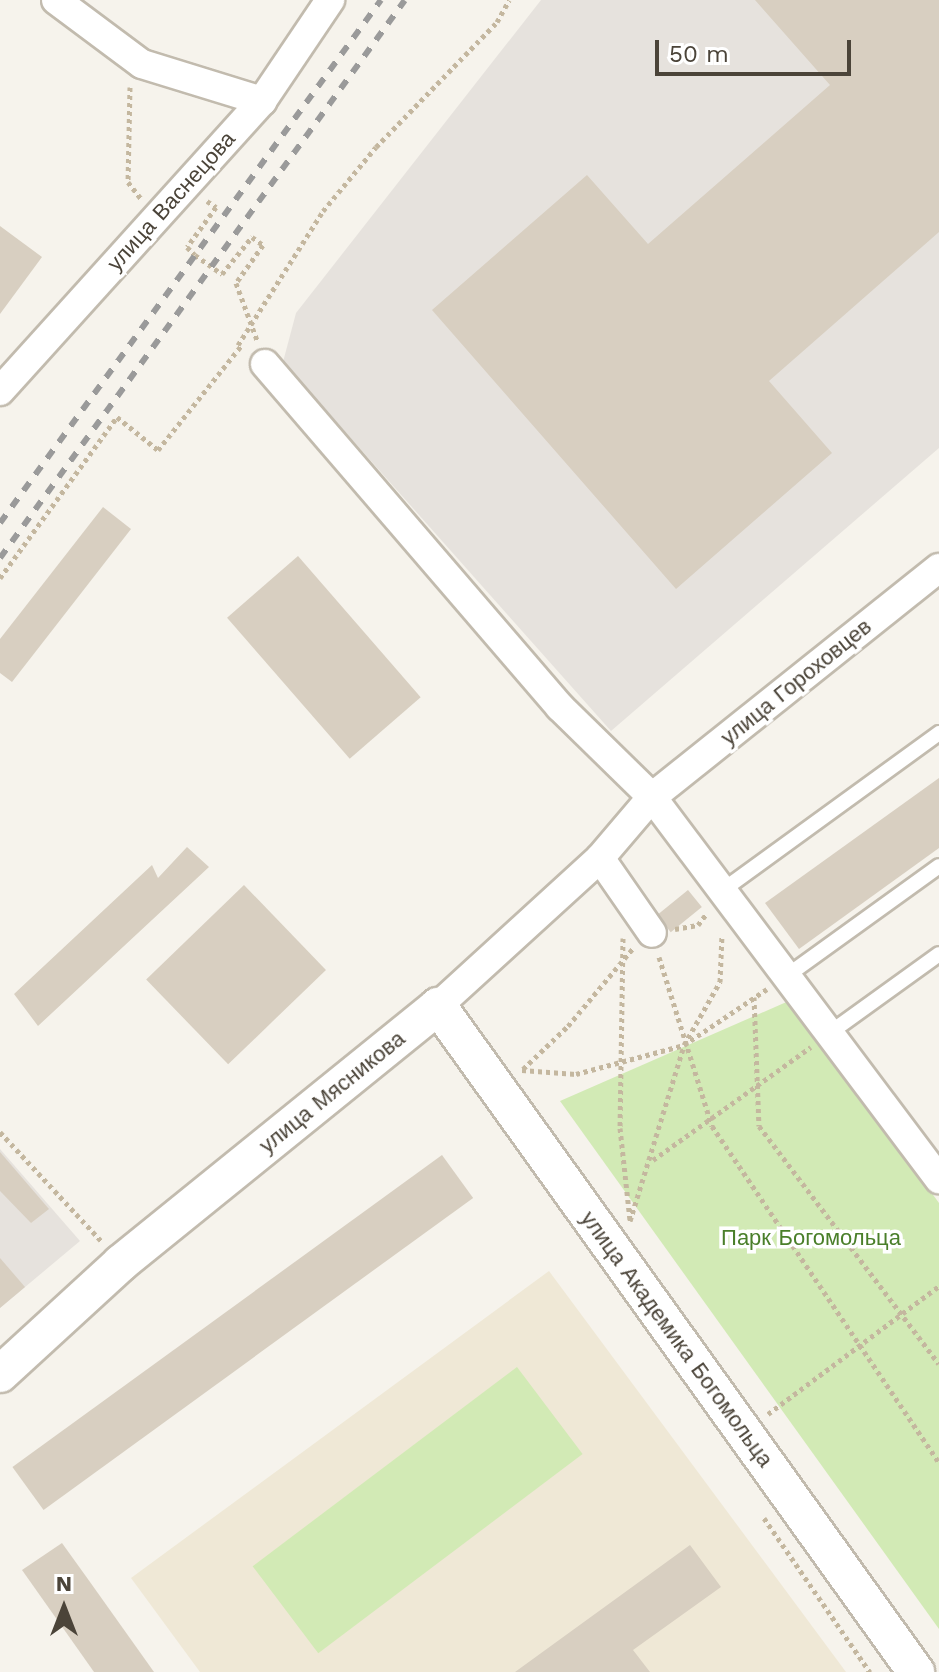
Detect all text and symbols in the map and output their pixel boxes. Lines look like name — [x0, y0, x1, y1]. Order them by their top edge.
scale bar — [659, 24, 855, 74]
text: 50 m — [669, 40, 729, 68]
street label: улица Васнецова — [101, 126, 241, 276]
street label: улица Гороховцев — [715, 613, 877, 751]
street label: улица Мясникова — [254, 1025, 410, 1159]
street label: улица Академика Богомольца — [575, 1206, 779, 1472]
park label: Парк Богомольца — [721, 1225, 901, 1251]
north arrow — [24, 1568, 104, 1648]
text: N — [56, 1571, 72, 1596]

